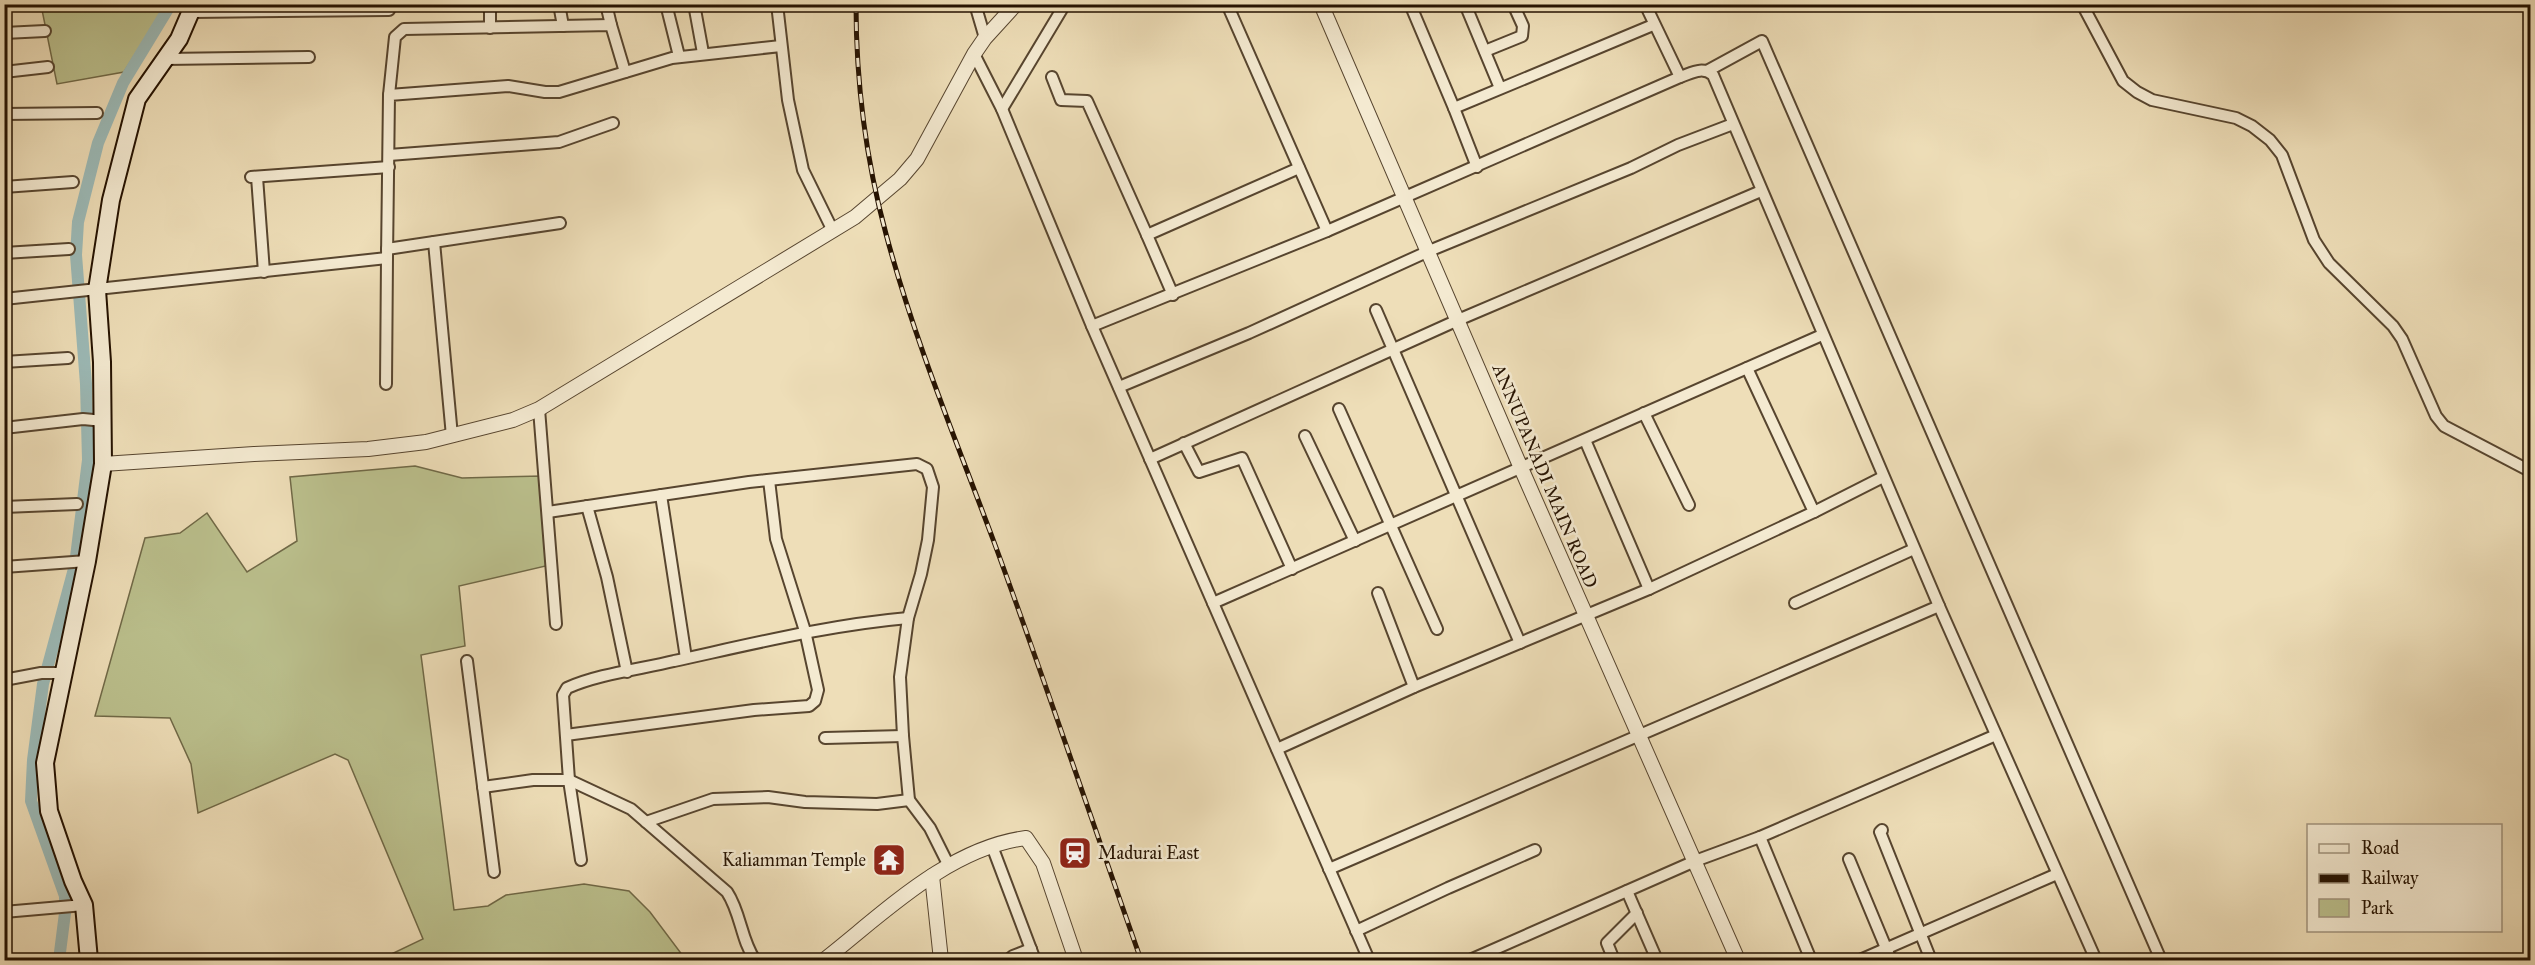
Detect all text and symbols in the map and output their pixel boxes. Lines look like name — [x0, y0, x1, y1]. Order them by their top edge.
street label: ANNUPANADI MAIN ROAD — [1487, 360, 1602, 591]
legend — [2307, 824, 2502, 932]
station icon: Madurai East — [1057, 835, 1093, 871]
text: Road — [2361, 837, 2399, 859]
temple icon: Kaliamman Temple — [871, 842, 907, 878]
place label: Madurai East — [1098, 842, 1200, 864]
place label: Kaliamman Temple — [722, 849, 866, 871]
text: Railway — [2361, 867, 2419, 889]
text: Park — [2361, 897, 2394, 919]

